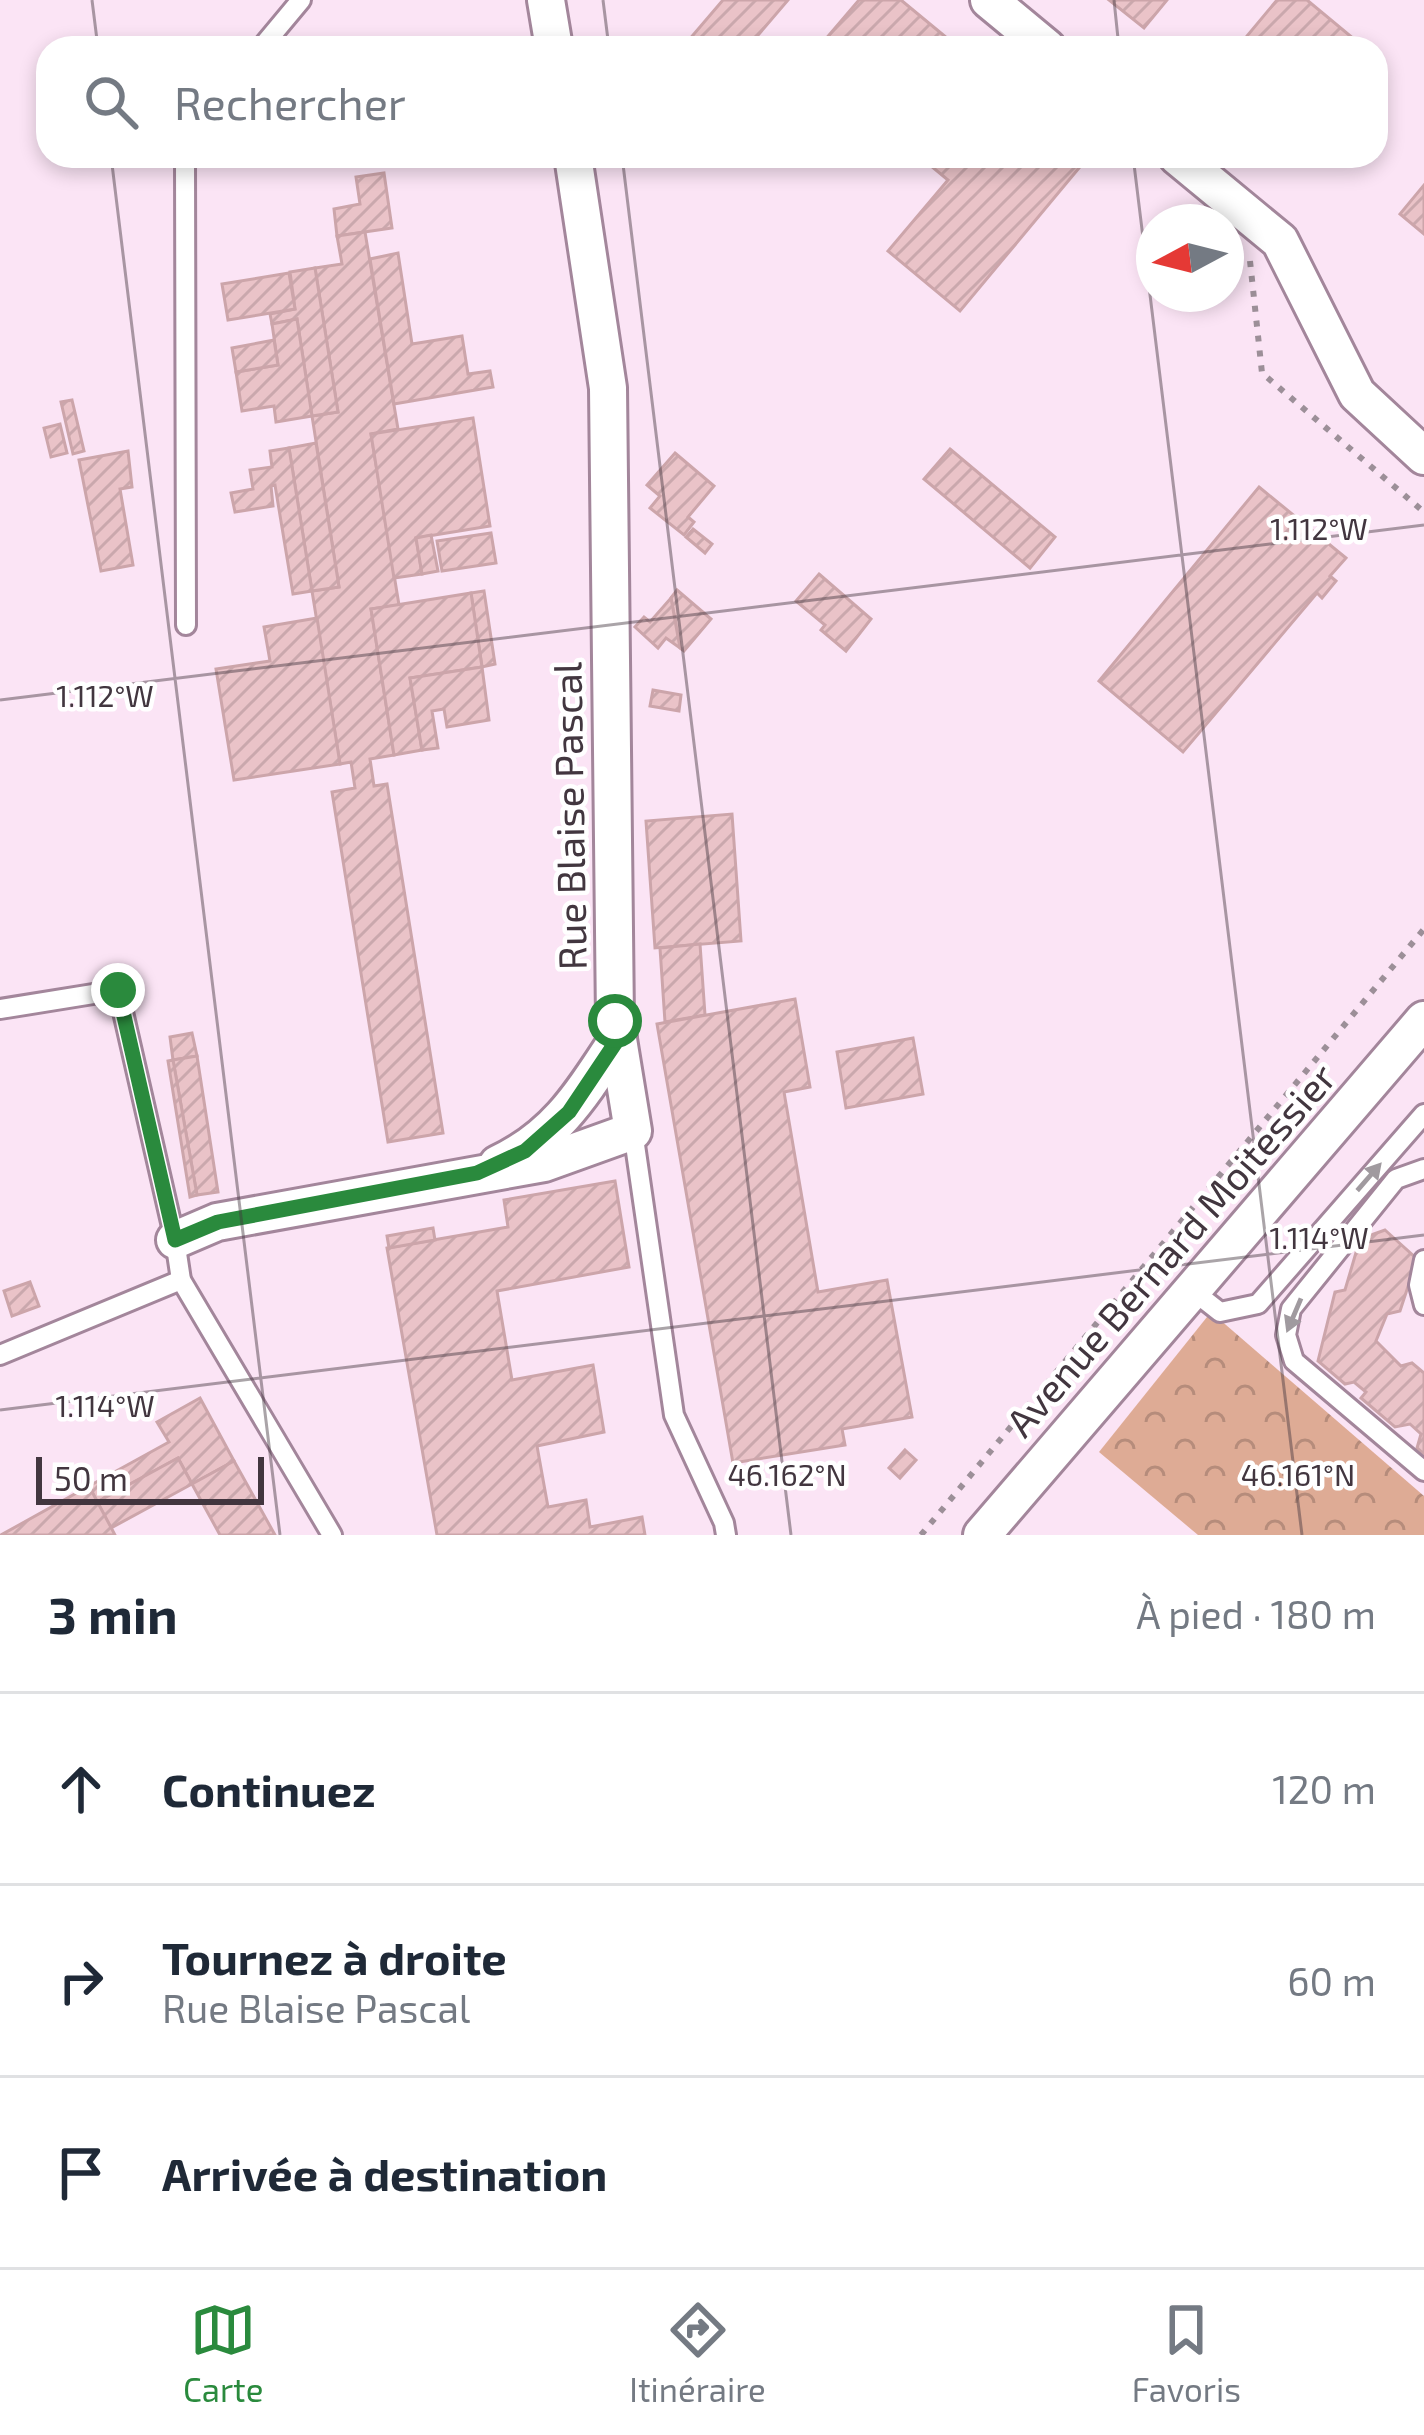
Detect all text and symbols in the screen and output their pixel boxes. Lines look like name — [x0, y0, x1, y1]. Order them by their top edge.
search box — [36, 36, 1388, 168]
icon: search — [78, 69, 144, 135]
text: Rechercher — [174, 75, 406, 129]
north arrow — [1136, 204, 1244, 312]
text: 1.112°W — [1270, 510, 1368, 546]
street label: Rue Blaise Pascal — [542, 661, 595, 971]
text: 1.112°W — [56, 677, 154, 713]
route end — [91, 963, 145, 1017]
route start — [588, 994, 642, 1048]
street label: Avenue Bernard Moitessier — [995, 1053, 1344, 1445]
one-way arrow — [1355, 1163, 1382, 1192]
text: 1.114°W — [1269, 1219, 1369, 1255]
one-way arrow — [1284, 1297, 1303, 1332]
text: 1.114°W — [55, 1387, 155, 1423]
scale bar — [36, 1451, 264, 1504]
text: 46.162°N — [727, 1456, 847, 1492]
text: 46.161°N — [1241, 1456, 1355, 1492]
text: 50 m — [54, 1458, 128, 1498]
text: 3 min — [48, 1583, 178, 1644]
text: À pied · 180 m — [1136, 1590, 1376, 1637]
icon: ahead — [48, 1756, 114, 1822]
text: Continuez — [162, 1762, 376, 1816]
text: 120 m — [1272, 1765, 1376, 1812]
text: Tournez à droite — [162, 1930, 507, 1984]
icon: right — [48, 1948, 114, 2014]
text: 60 m — [1287, 1957, 1376, 2004]
text: Rue Blaise Pascal — [162, 1984, 470, 2031]
icon: arrive — [48, 2140, 114, 2206]
text: Arrivée à destination — [162, 2146, 607, 2200]
tab: Carte — [183, 2297, 263, 2409]
tab: Itinéraire — [629, 2297, 766, 2409]
tab: Favoris — [1132, 2297, 1241, 2409]

